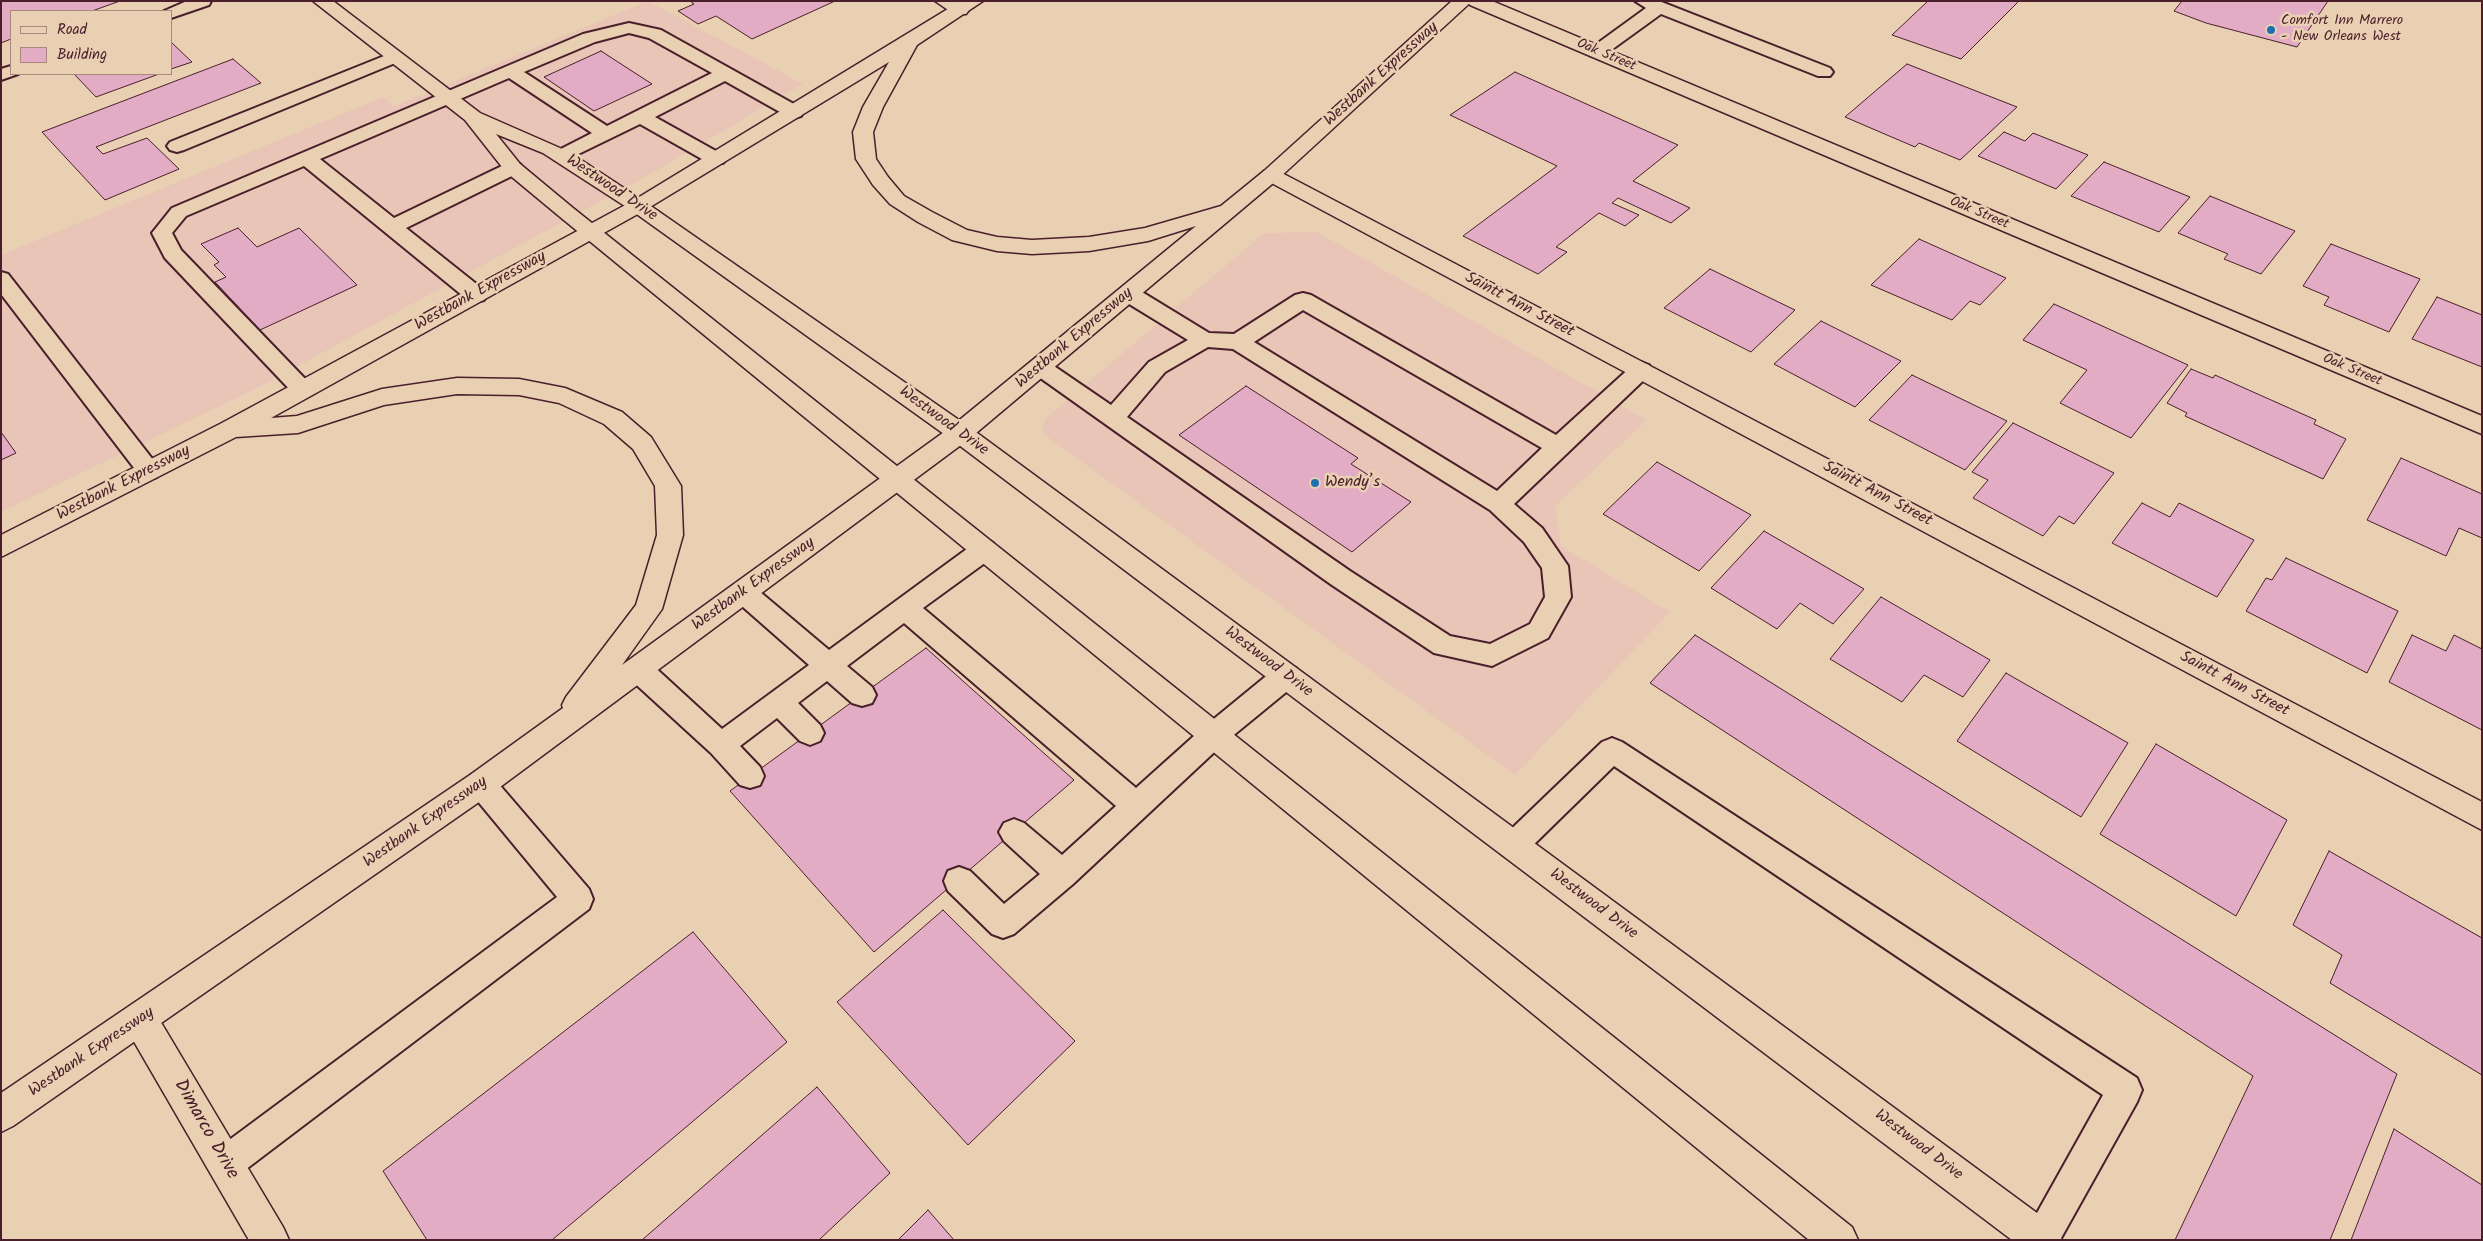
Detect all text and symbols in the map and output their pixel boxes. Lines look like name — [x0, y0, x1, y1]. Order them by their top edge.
legend — [10, 10, 172, 75]
place label: Comfort Inn Marrero - New Orleans West — [2281, 14, 2403, 46]
text: Road — [57, 18, 87, 42]
street label: Westbank Expressway — [1321, 19, 1443, 131]
marker: Comfort Inn Marrero - New Orleans West — [2265, 24, 2277, 36]
street label: Oak Street — [1574, 36, 1638, 76]
text: Building — [57, 43, 107, 67]
street label: Westwood Drive — [562, 151, 660, 227]
street label: Oak Street — [1947, 194, 2011, 234]
street label: Westbank Expressway — [412, 248, 550, 336]
street label: Saintt Ann Street — [1461, 269, 1577, 343]
street label: Westbank Expressway — [1013, 284, 1137, 394]
street label: Oak Street — [2320, 351, 2384, 391]
street label: Westwood Drive — [895, 383, 991, 461]
street label: Westbank Expressway — [54, 442, 194, 526]
street label: Saintt Ann Street — [1819, 458, 1935, 532]
place label: Wendy’s — [1325, 473, 1380, 493]
marker: Wendy’s — [1309, 477, 1321, 489]
street label: Westbank Expressway — [689, 534, 819, 636]
street label: Westwood Drive — [1220, 624, 1316, 702]
street label: Saintt Ann Street — [2176, 648, 2292, 722]
street label: Westbank Expressway — [360, 773, 492, 873]
street label: Westwood Drive — [1545, 866, 1641, 944]
street label: Westbank Expressway — [26, 1004, 158, 1102]
street label: Dimarco Drive — [167, 1076, 243, 1184]
street label: Westwood Drive — [1870, 1107, 1966, 1185]

